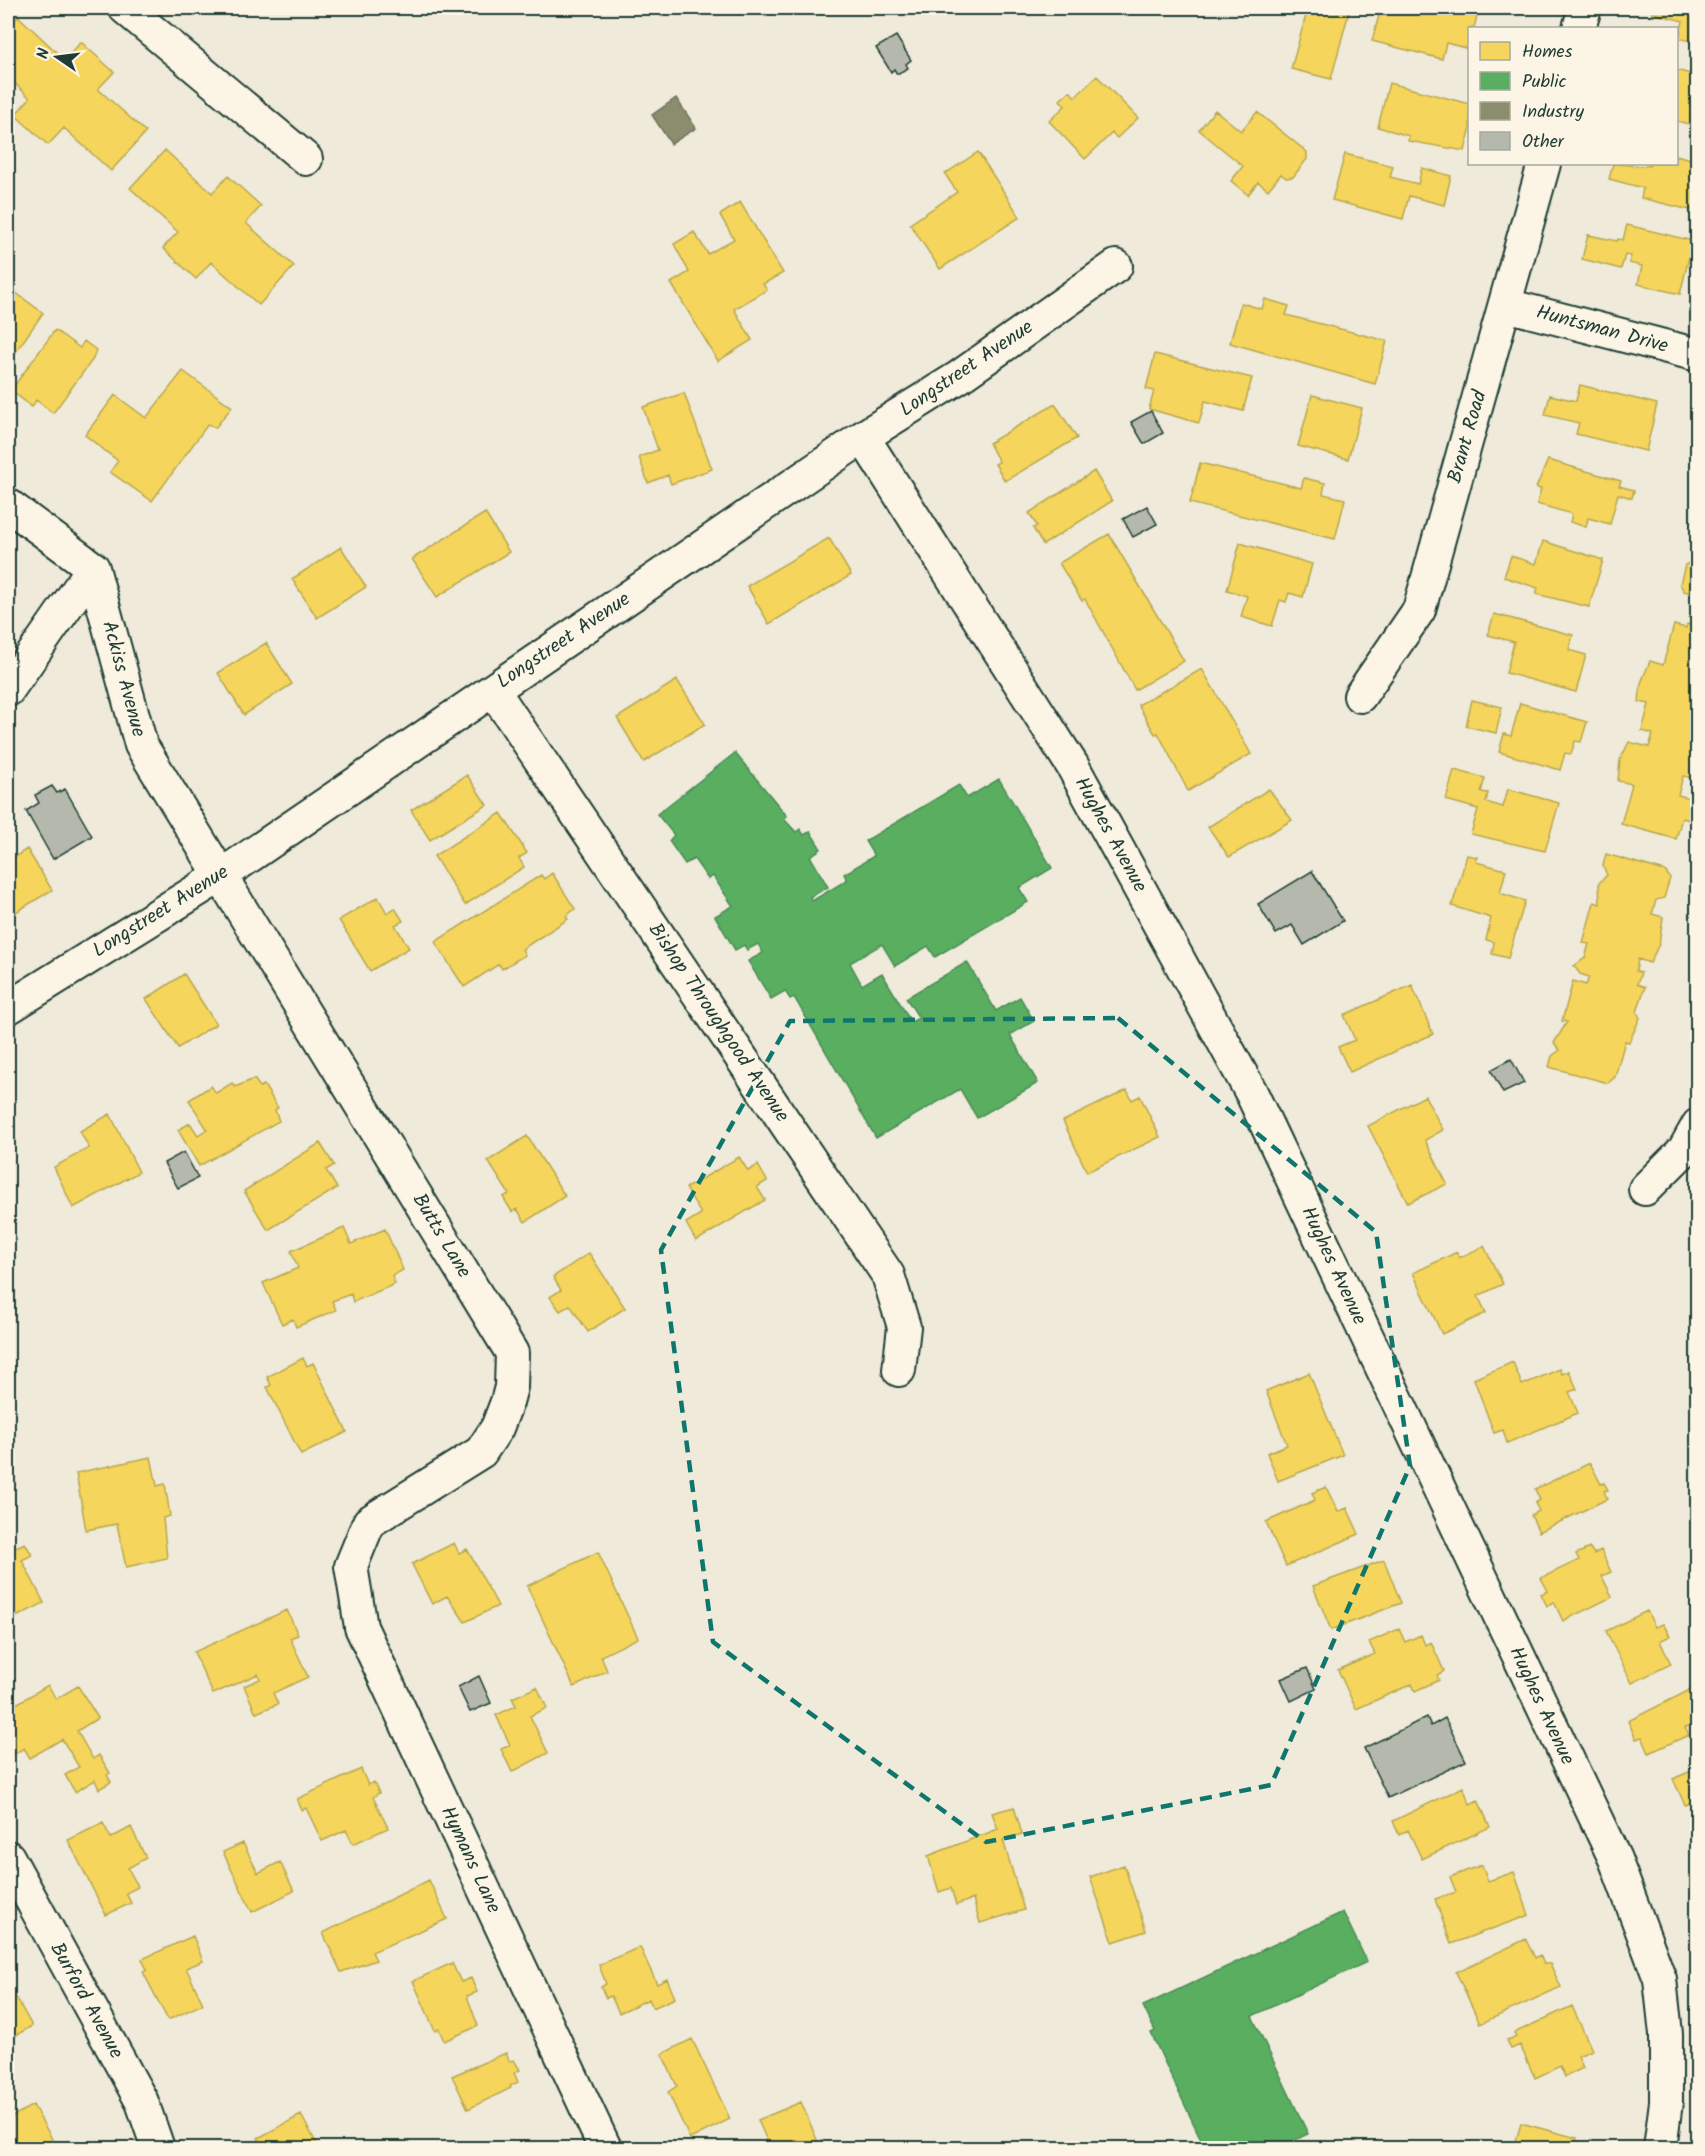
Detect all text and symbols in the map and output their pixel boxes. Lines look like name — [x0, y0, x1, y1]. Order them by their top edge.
north arrow — [27, 27, 87, 87]
legend — [1468, 27, 1678, 165]
text: Homes — [1522, 38, 1573, 67]
text: N — [31, 46, 57, 62]
text: Public — [1522, 68, 1567, 97]
text: Industry — [1522, 98, 1584, 127]
text: Other — [1522, 128, 1565, 157]
street label: Huntsman Drive — [1532, 297, 1672, 363]
street label: Longstreet Avenue — [894, 312, 1040, 426]
street label: Brant Road — [1439, 386, 1497, 487]
street label: Longstreet Avenue — [491, 584, 637, 698]
street label: Ackiss Avenue — [92, 617, 154, 741]
street label: Hughes Avenue — [1065, 771, 1155, 899]
street label: Longstreet Avenue — [87, 857, 235, 967]
street label: Bishop Throughgood Avenue — [639, 917, 797, 1129]
street label: Butts Lane — [403, 1187, 479, 1285]
street label: Hughes Avenue — [1292, 1201, 1374, 1331]
street label: Hughes Avenue — [1500, 1641, 1582, 1771]
street label: Hymans Lane — [431, 1801, 509, 1919]
street label: Burford Avenue — [41, 1937, 131, 2065]

